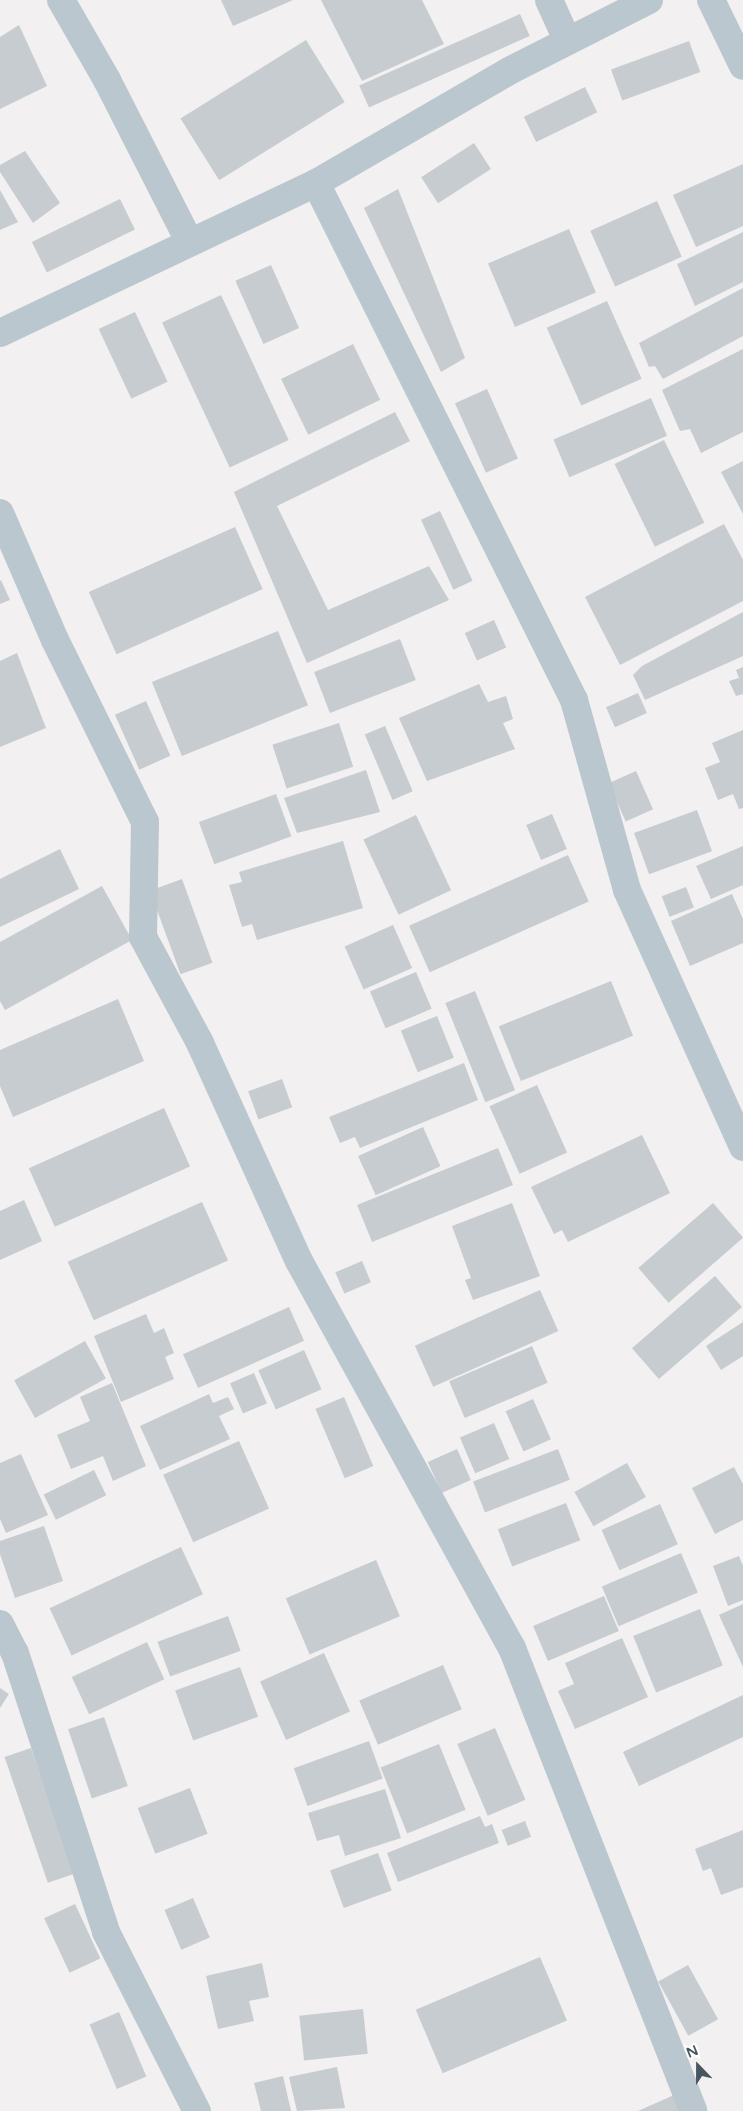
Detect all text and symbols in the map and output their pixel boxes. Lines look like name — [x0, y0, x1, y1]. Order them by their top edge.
north arrow — [673, 2041, 723, 2091]
text: N — [684, 2042, 701, 2062]

